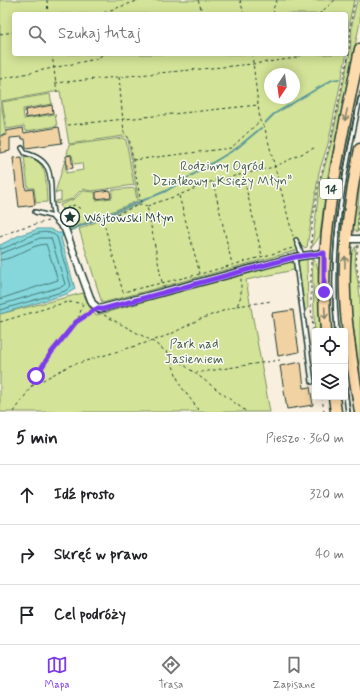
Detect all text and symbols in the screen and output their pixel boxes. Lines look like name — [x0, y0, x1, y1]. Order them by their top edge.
search box — [12, 12, 348, 56]
icon: search — [26, 23, 48, 45]
text: Szukaj tutaj — [58, 24, 141, 44]
north arrow — [264, 68, 300, 104]
one-way arrow — [342, 108, 350, 121]
park label: Rodzinny Ogród Działkowy „Księży Młyn” — [152, 158, 292, 190]
road number: 14 — [320, 179, 342, 199]
place icon: Wójtowski Młyn — [59, 206, 81, 228]
place label: Wójtowski Młyn — [84, 210, 174, 227]
one-way arrow — [341, 256, 348, 269]
route end — [315, 283, 333, 301]
one-way arrow — [321, 306, 328, 319]
map controls — [312, 328, 348, 400]
button: locate — [312, 328, 348, 364]
park label: Park nad Jasieniem — [165, 336, 223, 368]
button: layers — [312, 364, 348, 400]
route start — [27, 367, 45, 385]
text: 5 min — [16, 427, 58, 449]
text: Pieszo · 360 m — [266, 430, 344, 447]
icon: ahead — [16, 484, 38, 506]
text: Idź prosto — [54, 485, 115, 505]
text: 320 m — [310, 486, 344, 503]
icon: right — [16, 544, 38, 566]
text: Skręć w prawo — [54, 545, 148, 565]
text: 40 m — [315, 546, 344, 563]
icon: arrive — [16, 604, 38, 626]
text: Cel podróży — [54, 605, 126, 625]
tab: Mapa — [44, 654, 70, 692]
tab: Trasa — [159, 654, 183, 692]
tab: Zapisane — [272, 654, 316, 692]

